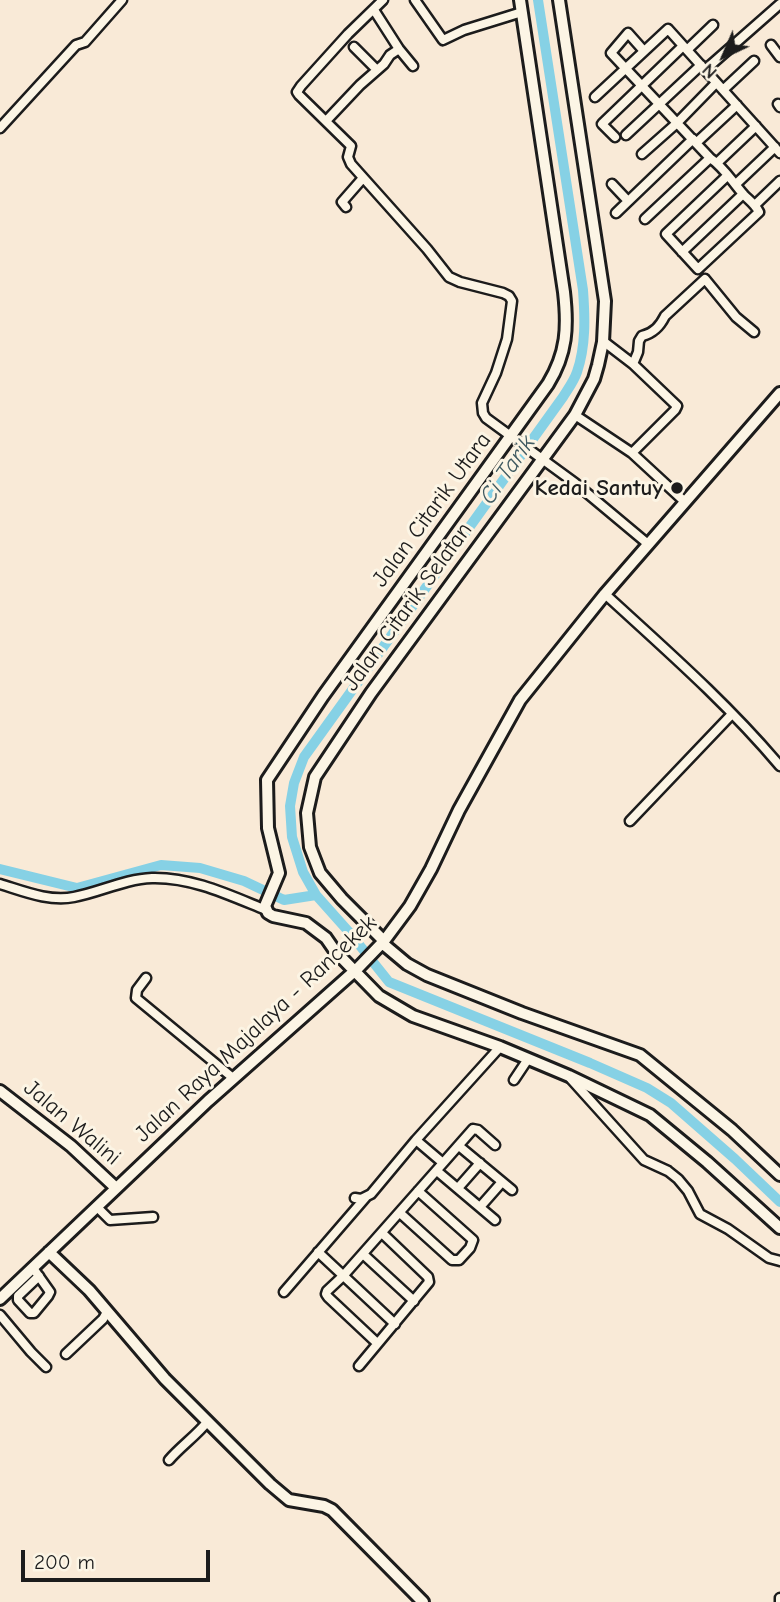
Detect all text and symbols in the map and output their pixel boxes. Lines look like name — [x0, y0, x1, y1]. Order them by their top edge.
north arrow — [689, 21, 759, 91]
text: N — [697, 59, 722, 83]
street label: Jalan Citarik Utara — [367, 427, 497, 593]
water label: Ci Tarik — [474, 430, 542, 510]
place label: Kedai Santuy — [535, 474, 663, 502]
marker: Kedai Santuy — [669, 480, 685, 496]
street label: Jalan Citarik Selatan — [338, 517, 478, 697]
street label: Jalan Raya Majalaya - Rancekek — [130, 910, 382, 1148]
street label: Jalan Walini — [18, 1074, 126, 1172]
scale bar — [24, 1536, 214, 1580]
text: 200 m — [34, 1550, 95, 1574]

